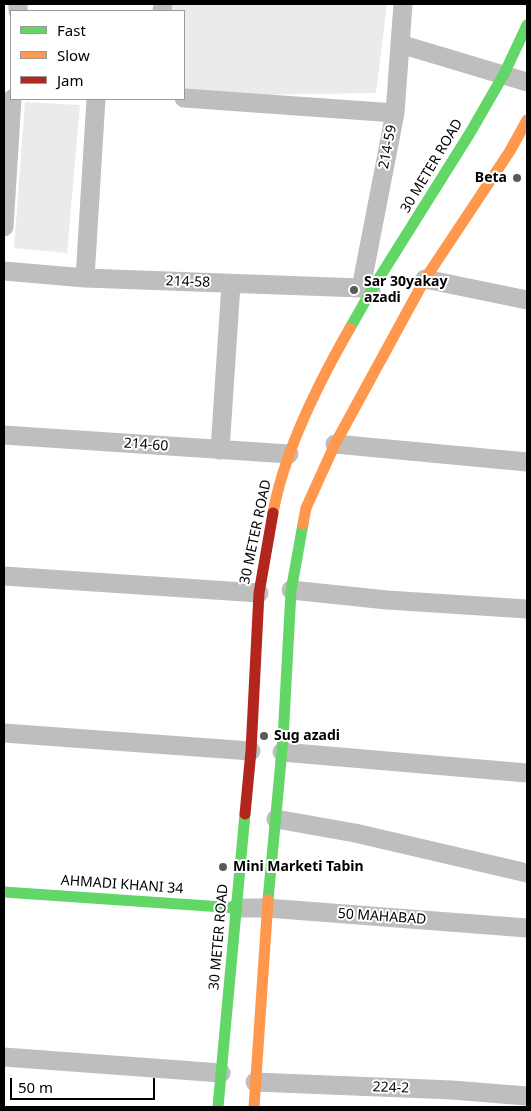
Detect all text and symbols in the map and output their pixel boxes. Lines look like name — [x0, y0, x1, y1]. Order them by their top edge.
legend — [10, 10, 185, 100]
text: Fast — [57, 20, 86, 40]
text: Slow — [57, 45, 90, 65]
text: Jam — [57, 70, 84, 90]
street label: 30 METER ROAD — [397, 116, 467, 216]
street label: 214-59 — [376, 124, 400, 170]
place label: Beta — [475, 170, 507, 186]
marker: Beta — [511, 172, 523, 184]
street label: 214-58 — [165, 273, 211, 291]
place label: Sar 30yakay azadi — [364, 274, 447, 306]
marker: Sar 30yakay azadi — [348, 284, 360, 296]
street label: 214-60 — [123, 435, 169, 455]
street label: 30 METER ROAD — [237, 478, 275, 586]
place label: Sug azadi — [274, 728, 340, 744]
marker: Sug azadi — [258, 730, 270, 742]
place label: Mini Marketi Tabin — [233, 859, 364, 875]
marker: Mini Marketi Tabin — [217, 861, 229, 873]
street label: AHMADI KHANI 34 — [60, 872, 184, 898]
street label: 30 METER ROAD — [206, 883, 232, 991]
street label: 50 MAHABAD — [337, 906, 427, 928]
scale bar — [12, 1068, 158, 1100]
text: 50 m — [18, 1077, 53, 1097]
street label: 224-2 — [372, 1079, 410, 1097]

